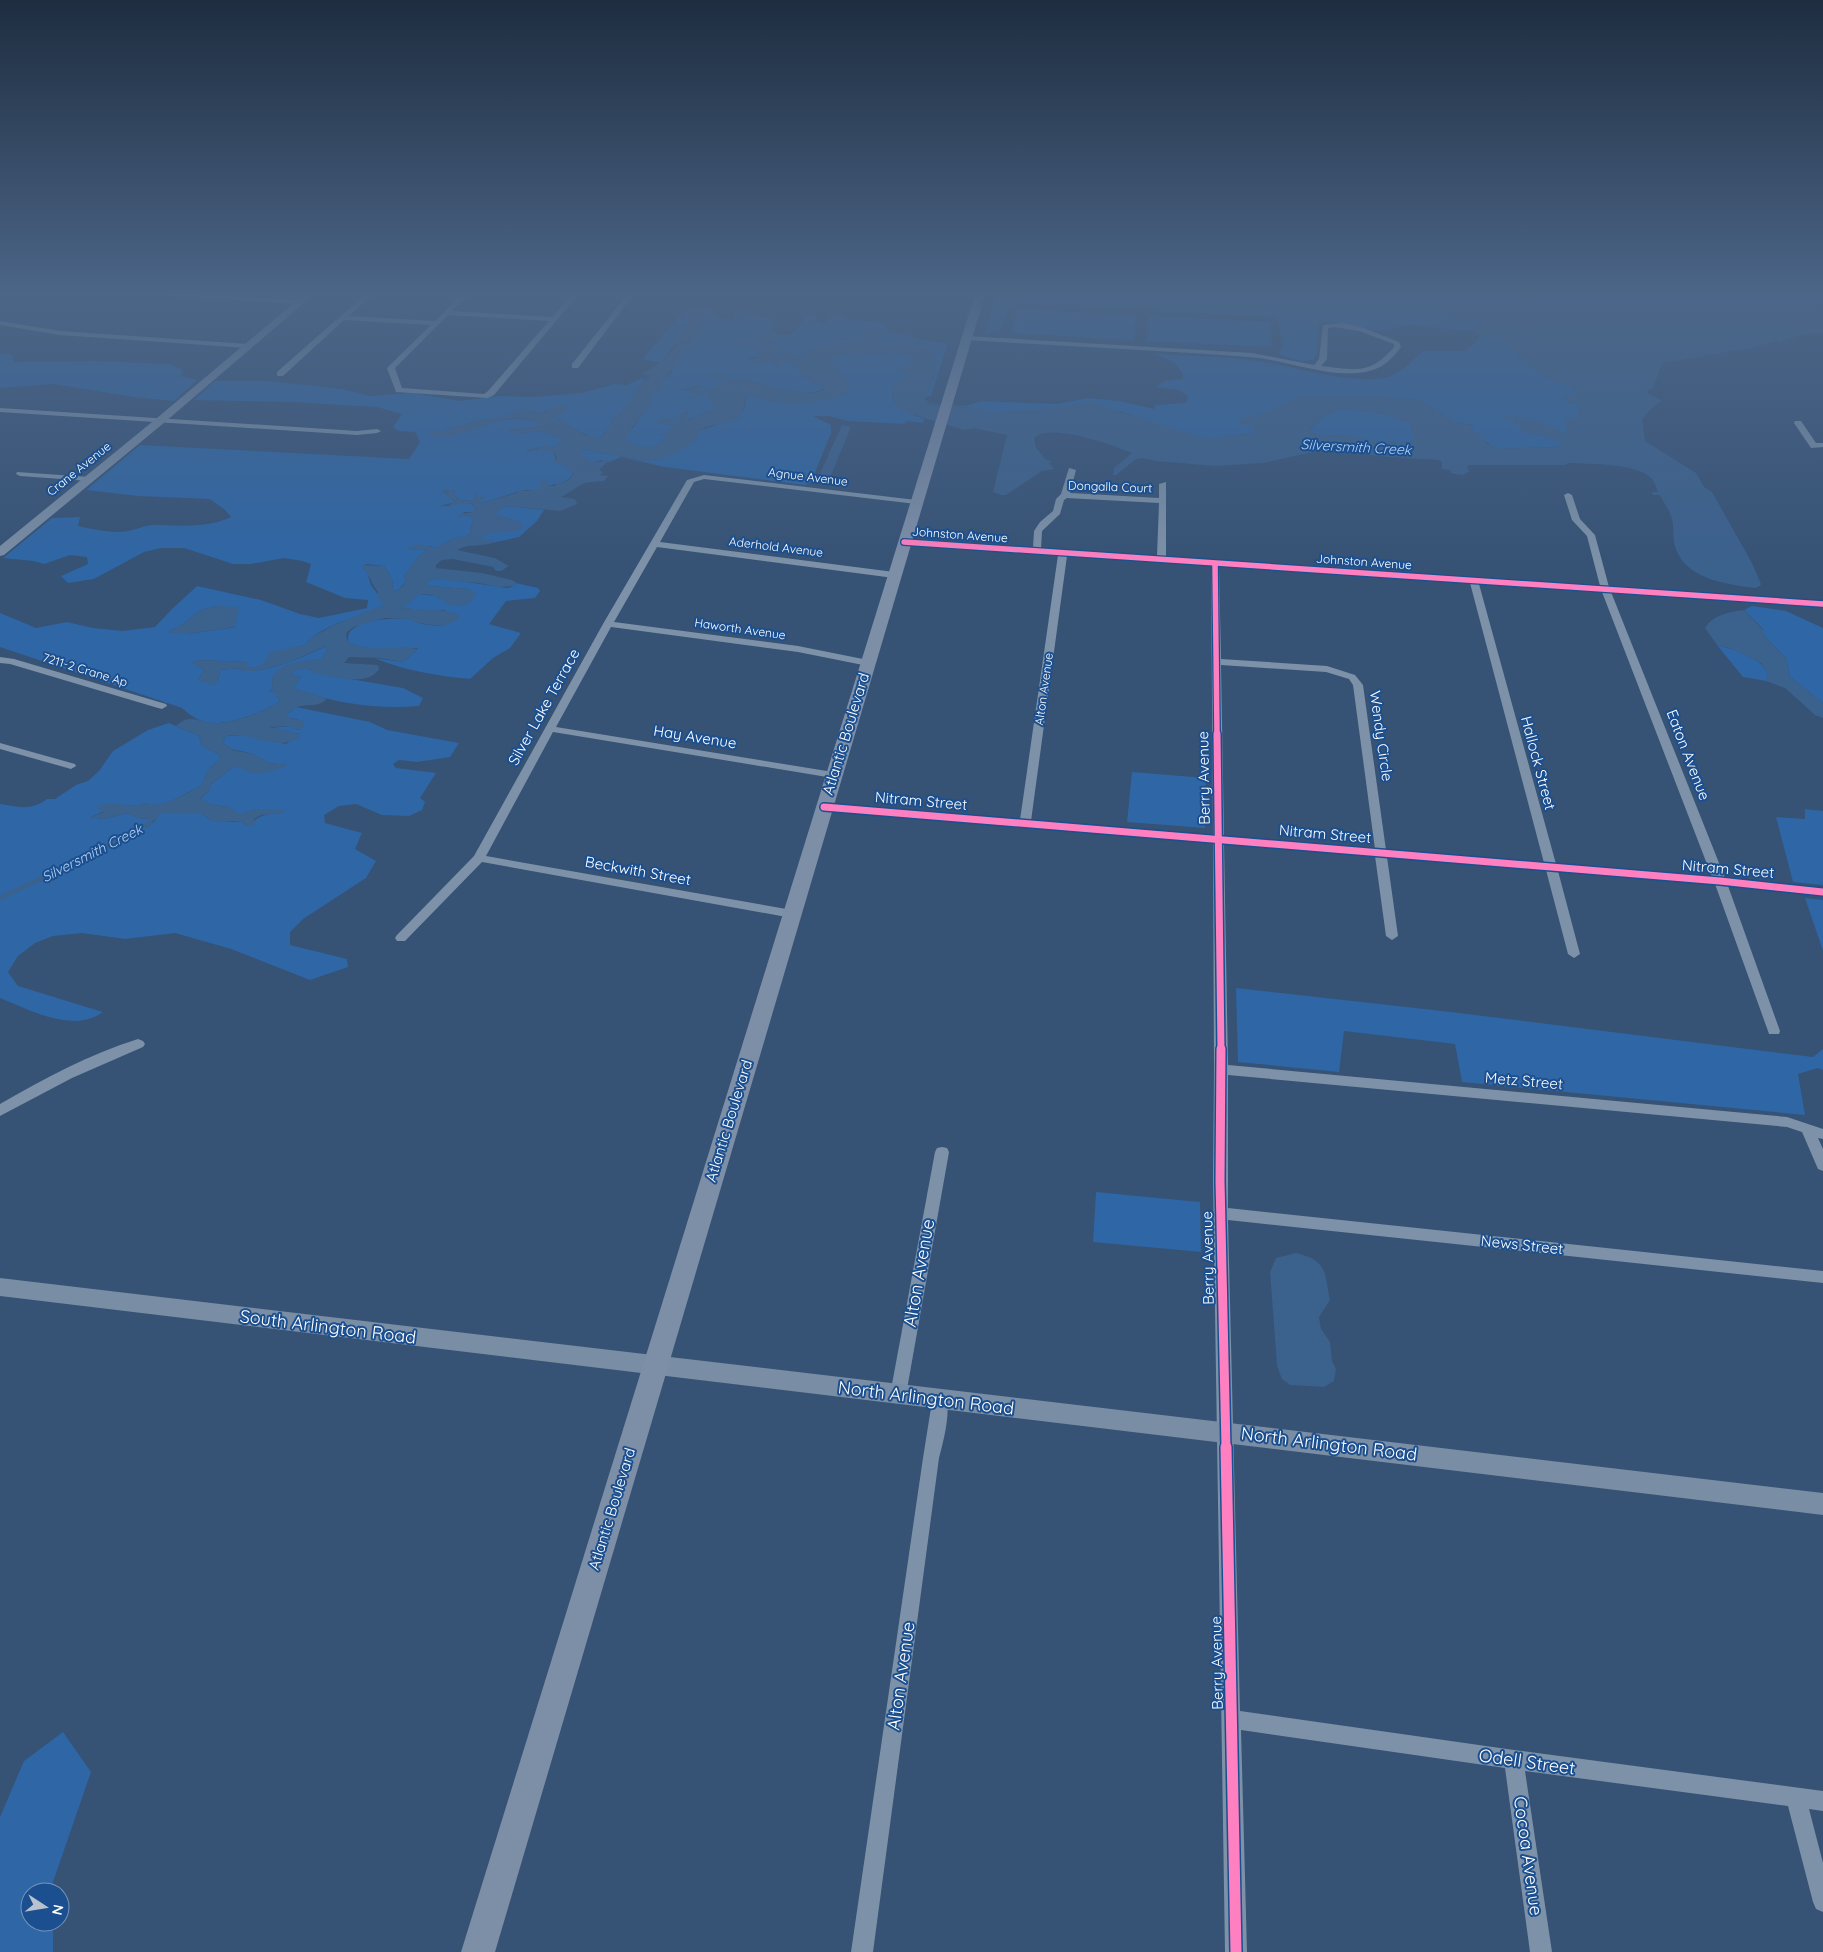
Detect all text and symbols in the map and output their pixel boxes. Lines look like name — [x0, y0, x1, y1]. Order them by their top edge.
water label: Silversmith Creek — [1300, 435, 1413, 459]
street label: Crane Avenue — [44, 438, 114, 499]
street label: Agnue Avenue — [767, 464, 849, 489]
street label: Dongalla Court — [1068, 478, 1152, 495]
street label: Johnston Avenue — [912, 524, 1009, 545]
street label: Aderhold Avenue — [728, 533, 824, 560]
street label: Johnston Avenue — [1316, 551, 1413, 572]
street label: Haworth Avenue — [694, 615, 787, 642]
street label: Silver Lake Terrace — [504, 645, 584, 769]
street label: 7211-2 Crane Ap — [41, 649, 129, 690]
street label: Alton Avenue — [1031, 652, 1056, 726]
street label: Atlantic Boulevard — [818, 671, 873, 797]
street label: Wendy Circle — [1366, 689, 1397, 782]
street label: Eaton Avenue — [1662, 707, 1714, 803]
street label: Hallock Street — [1517, 714, 1560, 812]
street label: Hay Avenue — [652, 721, 738, 752]
street label: Berry Avenue — [1193, 731, 1214, 825]
street label: Nitram Street — [874, 787, 968, 814]
water label: Silversmith Creek — [39, 819, 147, 886]
street label: Nitram Street — [1278, 820, 1372, 847]
street label: Beckwith Street — [584, 852, 693, 889]
street label: Nitram Street — [1681, 855, 1775, 882]
street label: Atlantic Boulevard — [701, 1058, 756, 1184]
street label: Metz Street — [1484, 1068, 1564, 1093]
street label: Berry Avenue — [1197, 1211, 1218, 1305]
street label: Alton Avenue — [898, 1217, 939, 1329]
street label: News Street — [1480, 1231, 1564, 1258]
street label: South Arlington Road — [239, 1304, 418, 1349]
street label: North Arlington Road — [837, 1375, 1015, 1420]
street label: North Arlington Road — [1240, 1421, 1418, 1466]
street label: Atlantic Boulevard — [584, 1446, 639, 1572]
street label: Berry Avenue — [1206, 1616, 1227, 1710]
street label: Alton Avenue — [881, 1620, 920, 1732]
street label: Odell Street — [1477, 1743, 1577, 1780]
street label: Cocoa Avenue — [1509, 1795, 1548, 1917]
north arrow — [20, 1882, 70, 1932]
text: N — [48, 1903, 68, 1917]

